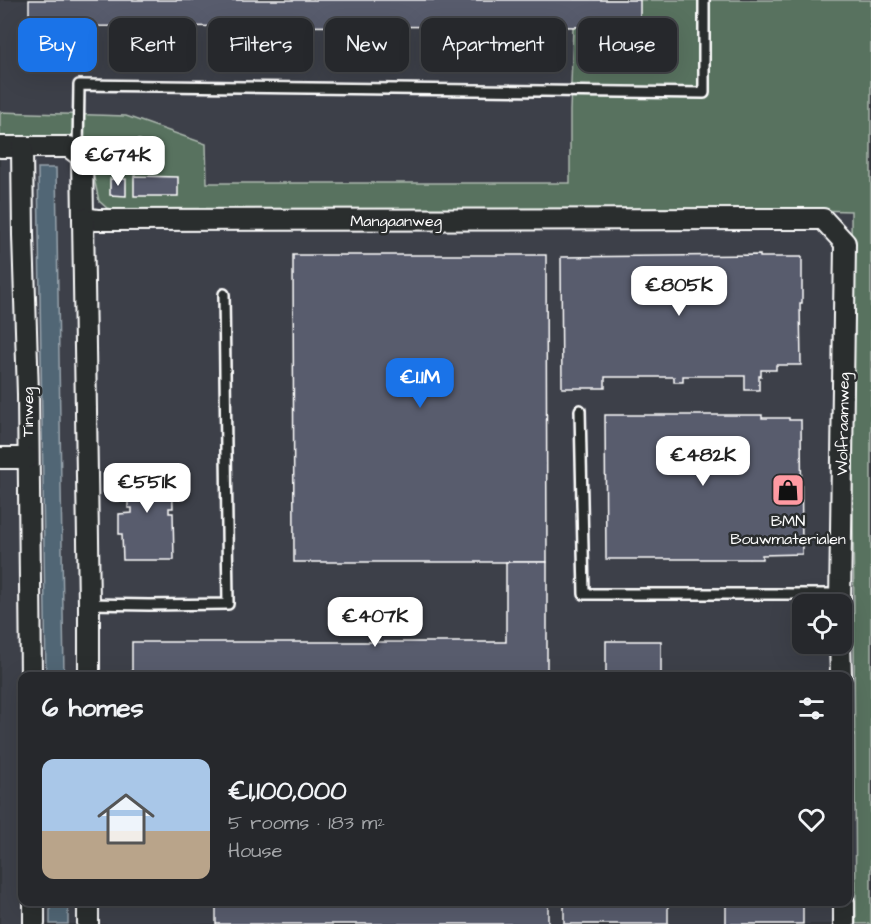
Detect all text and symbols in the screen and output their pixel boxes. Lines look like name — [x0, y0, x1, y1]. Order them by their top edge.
chip: Buy — [18, 18, 97, 72]
chip: Rent — [109, 18, 196, 72]
chip: Filters — [208, 18, 313, 72]
chip: New — [325, 18, 409, 72]
chip: Apartment — [421, 18, 566, 72]
chip: House — [578, 18, 677, 72]
pin: €674K — [76, 136, 160, 187]
text: €674K — [85, 141, 151, 169]
street label: Mangaanweg — [350, 210, 442, 233]
pin: €805K — [637, 266, 721, 317]
text: €805K — [645, 271, 713, 299]
pin: €1.1M — [378, 358, 462, 409]
text: €1.1M — [400, 363, 440, 391]
street label: Wolfraamweg — [831, 372, 856, 476]
street label: Tinweg — [17, 387, 40, 437]
pin: €482K — [661, 436, 745, 487]
text: €482K — [670, 441, 736, 469]
pin: €551K — [105, 463, 189, 514]
text: €551K — [118, 468, 176, 496]
shop icon: BMN Bouwmaterialen — [770, 472, 806, 508]
place label: BMN Bouwmaterialen — [730, 510, 846, 550]
map controls — [792, 594, 852, 654]
button: locate — [792, 594, 852, 654]
pin: €407K — [333, 597, 417, 648]
text: €407K — [342, 602, 408, 630]
text: 6 homes — [42, 690, 144, 726]
icon: filters — [795, 692, 828, 725]
text: €1,100,000 — [228, 773, 347, 809]
icon: home — [90, 783, 162, 855]
icon: heart — [795, 803, 828, 836]
text: 5 rooms · 183 m² — [228, 809, 385, 837]
text: House — [228, 837, 282, 865]

